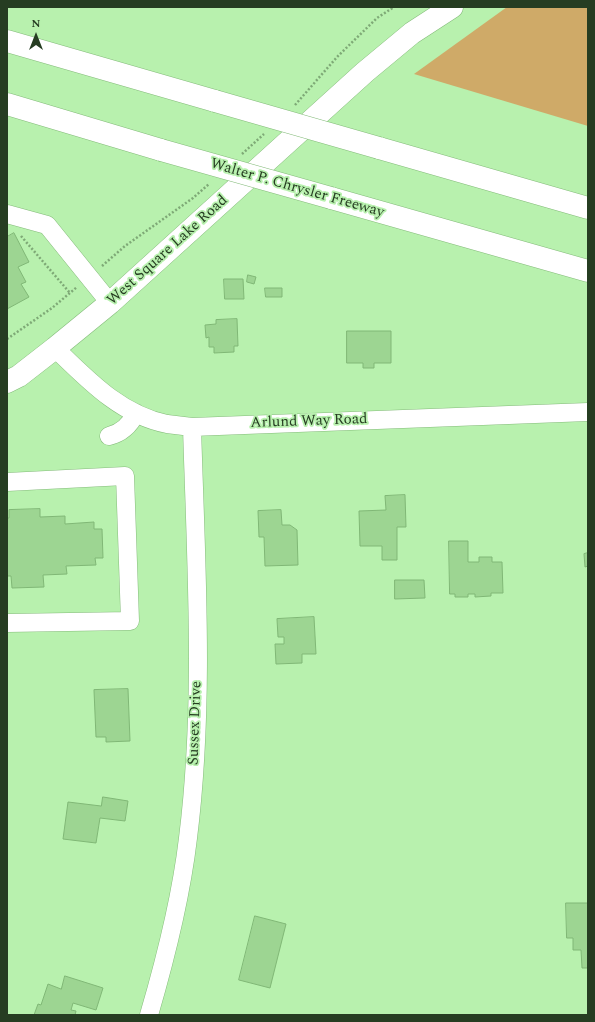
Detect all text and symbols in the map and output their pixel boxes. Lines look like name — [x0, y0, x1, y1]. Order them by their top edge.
text: N — [32, 15, 40, 32]
north arrow — [16, 16, 56, 56]
street label: Walter P. Chrysler Freeway — [208, 156, 386, 222]
street label: West Square Lake Road — [104, 192, 232, 310]
street label: Arlund Way Road — [250, 411, 368, 433]
street label: Sussex Drive — [186, 681, 206, 765]

